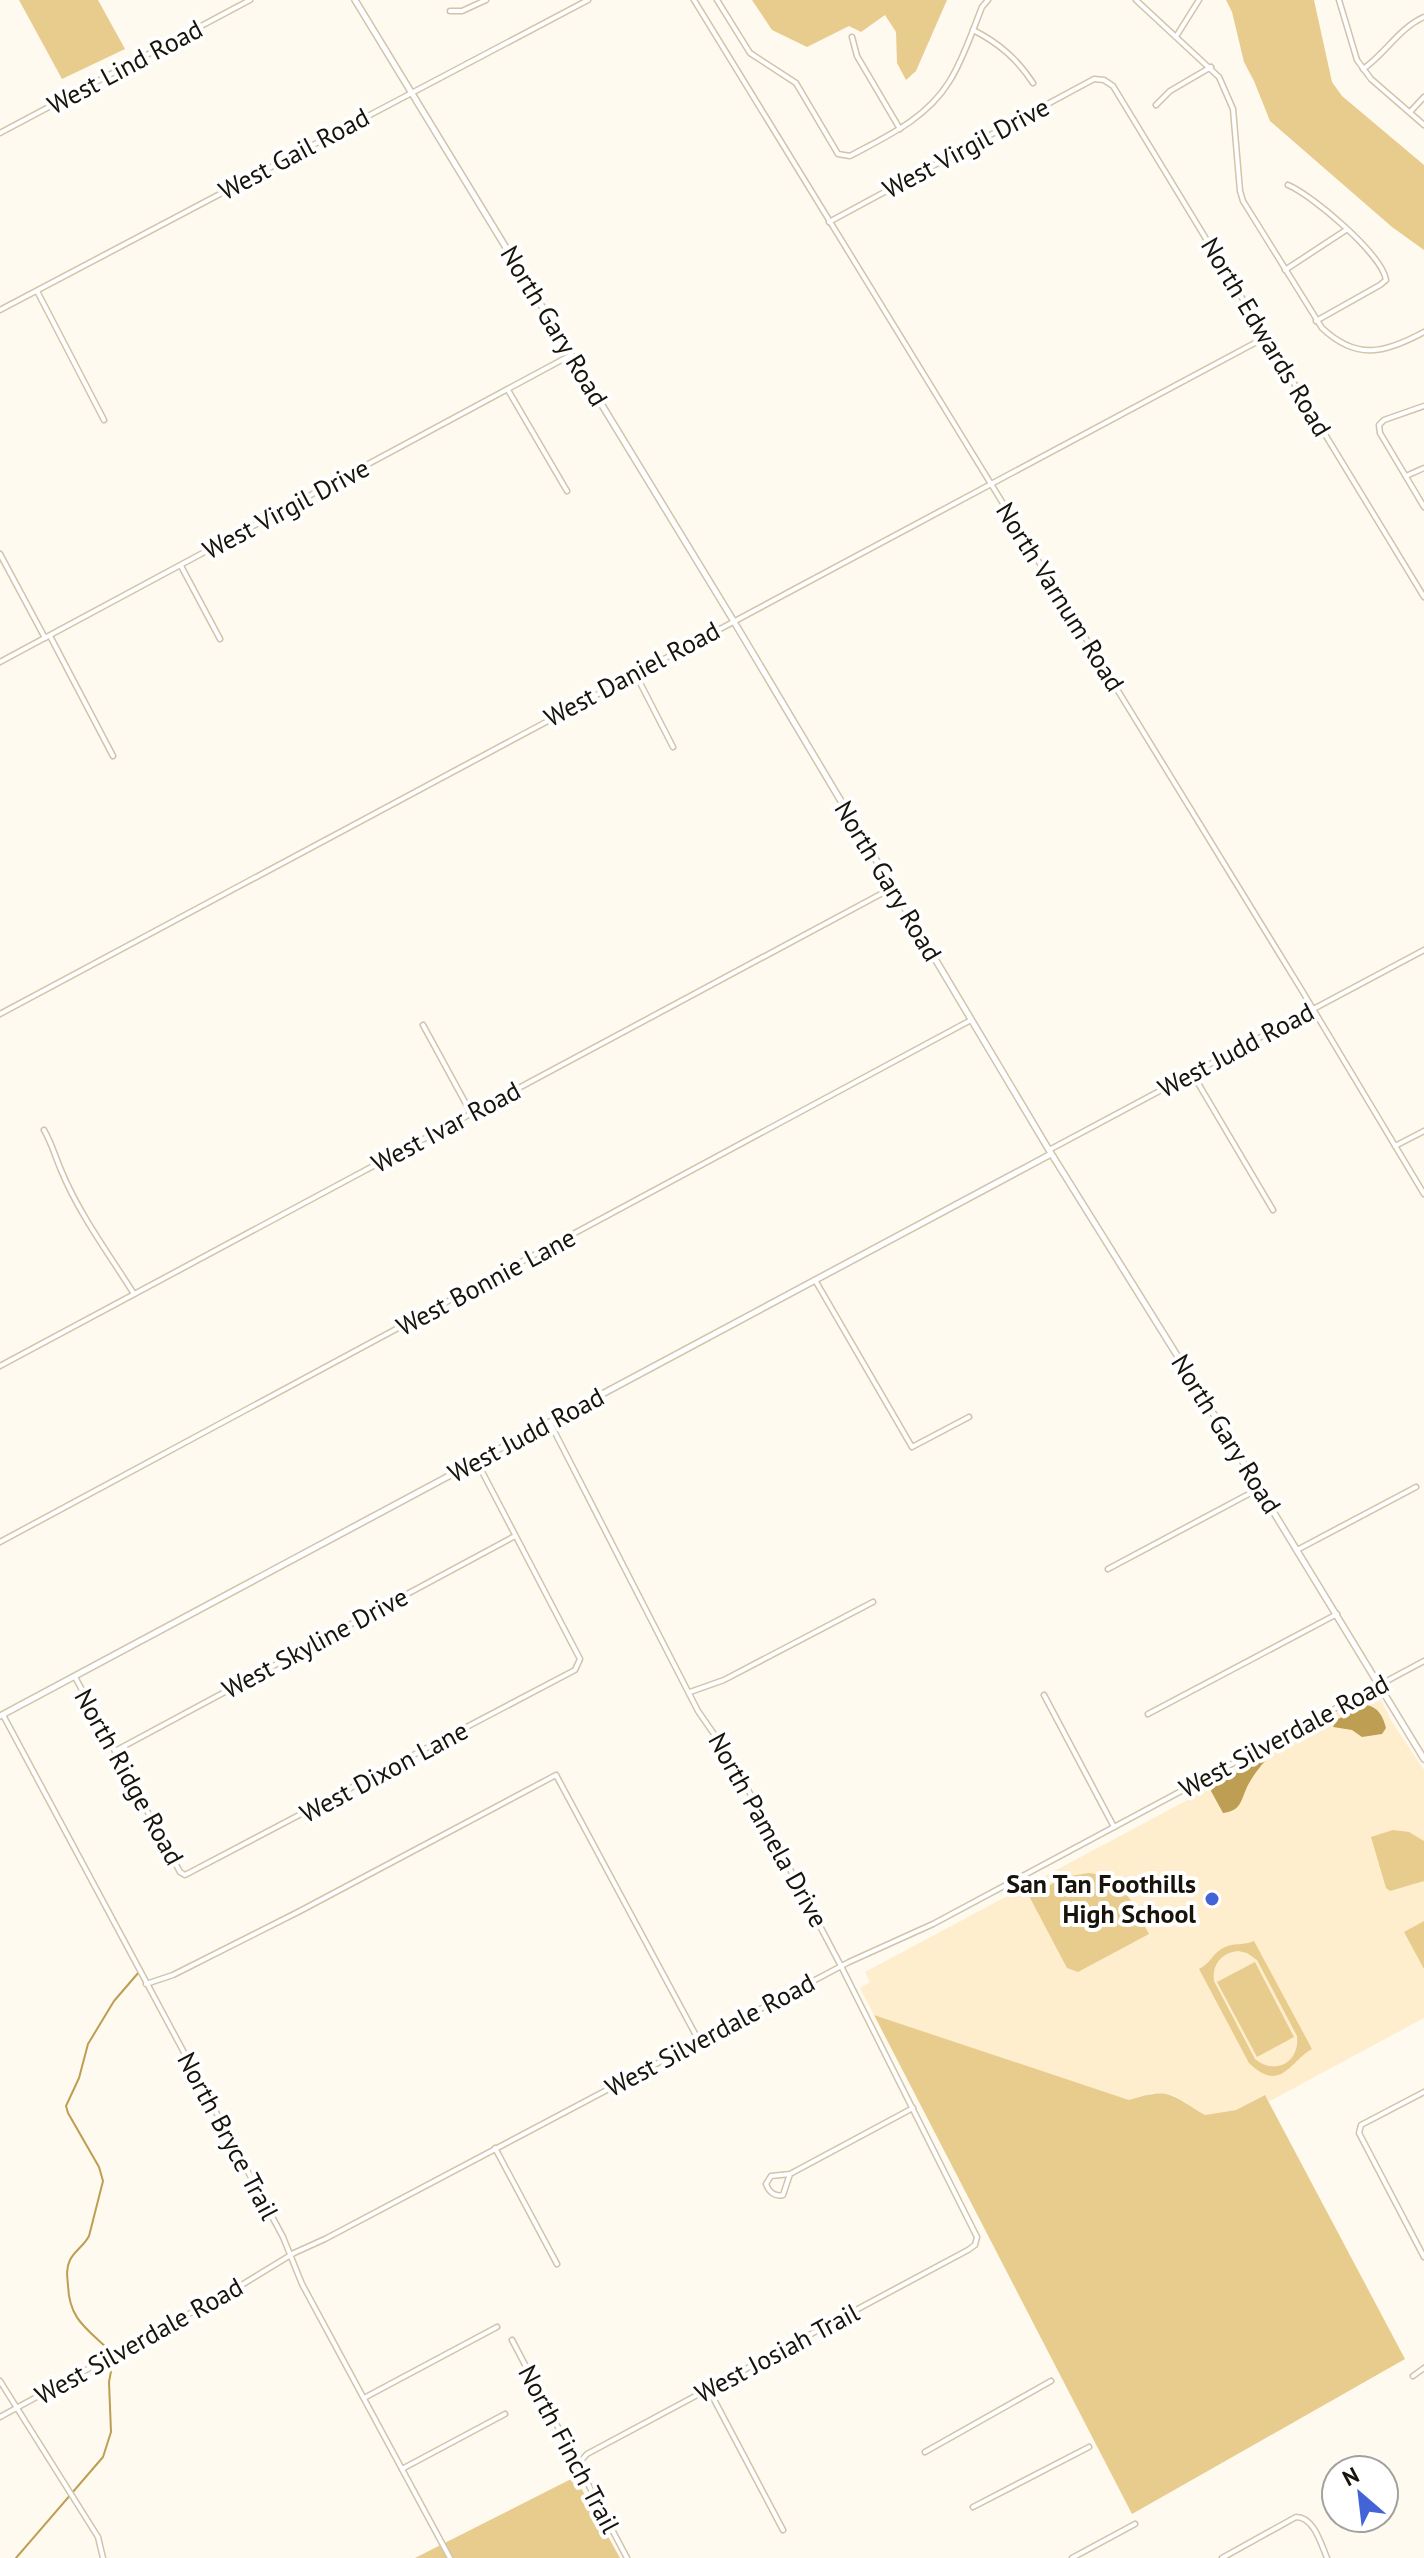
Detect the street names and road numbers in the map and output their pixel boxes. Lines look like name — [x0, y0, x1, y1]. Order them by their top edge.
street label: West Lind Road — [42, 12, 208, 121]
street label: West Virgil Drive — [877, 90, 1055, 205]
street label: West Gail Road — [213, 100, 375, 207]
street label: North Edwards Road — [1194, 231, 1339, 442]
street label: North Gary Road — [493, 239, 615, 412]
street label: West Virgil Drive — [197, 451, 375, 566]
street label: North Varnum Road — [989, 496, 1132, 697]
street label: West Daniel Road — [538, 613, 725, 734]
street label: North Gary Road — [827, 794, 949, 967]
street label: West Judd Road — [1152, 995, 1319, 1104]
street label: West Ivar Road — [366, 1073, 526, 1180]
street label: West Bonnie Lane — [390, 1220, 581, 1343]
street label: North Gary Road — [1164, 1348, 1289, 1520]
street label: West Judd Road — [442, 1380, 609, 1489]
street label: West Skyline Drive — [216, 1580, 413, 1705]
street label: West Silverdale Road — [1173, 1666, 1394, 1805]
street label: North Ridge Road — [67, 1683, 192, 1871]
street label: West Dixon Lane — [294, 1713, 473, 1830]
street label: North Pamela Drive — [701, 1727, 836, 1933]
street label: West Silverdale Road — [599, 1965, 820, 2104]
street label: North Bryce Trail — [170, 2046, 287, 2226]
street label: West Silverdale Road — [29, 2270, 249, 2411]
street label: West Josiah Trail — [689, 2295, 865, 2410]
street label: North Finch Trail — [511, 2359, 628, 2539]

